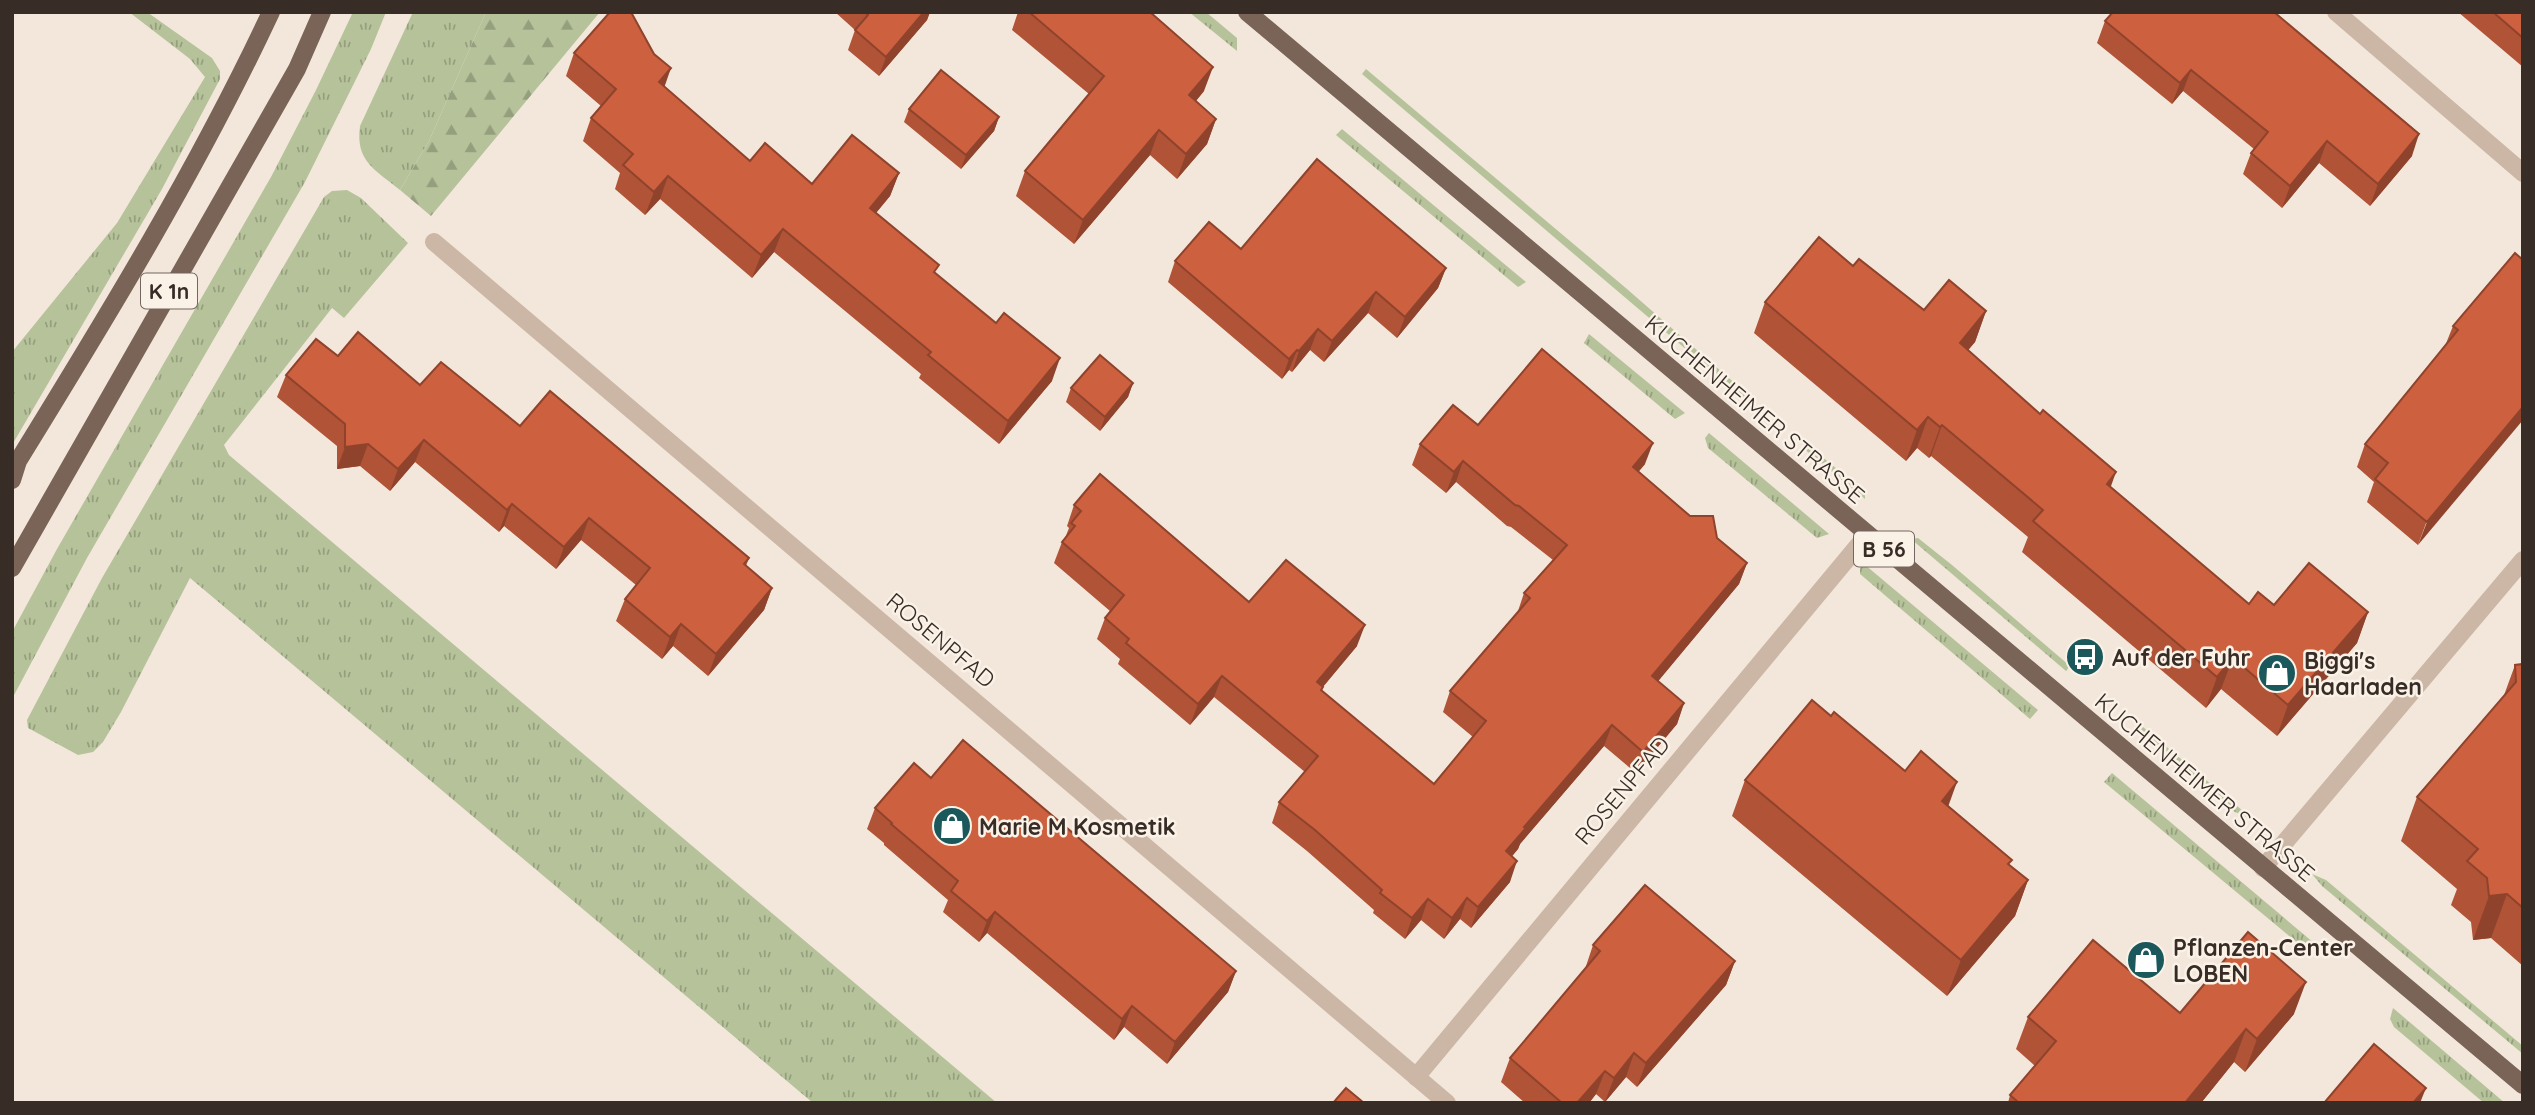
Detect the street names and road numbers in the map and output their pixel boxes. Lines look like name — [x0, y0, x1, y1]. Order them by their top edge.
road number: K 1n — [141, 274, 197, 308]
street label: KUCHENHEIMER STRASSE — [1639, 308, 1871, 510]
road number: B 56 — [1854, 532, 1914, 566]
street label: ROSENPFAD — [881, 586, 1001, 694]
street label: KUCHENHEIMER STRASSE — [2089, 686, 2321, 888]
street label: ROSENPFAD — [1568, 730, 1676, 850]

